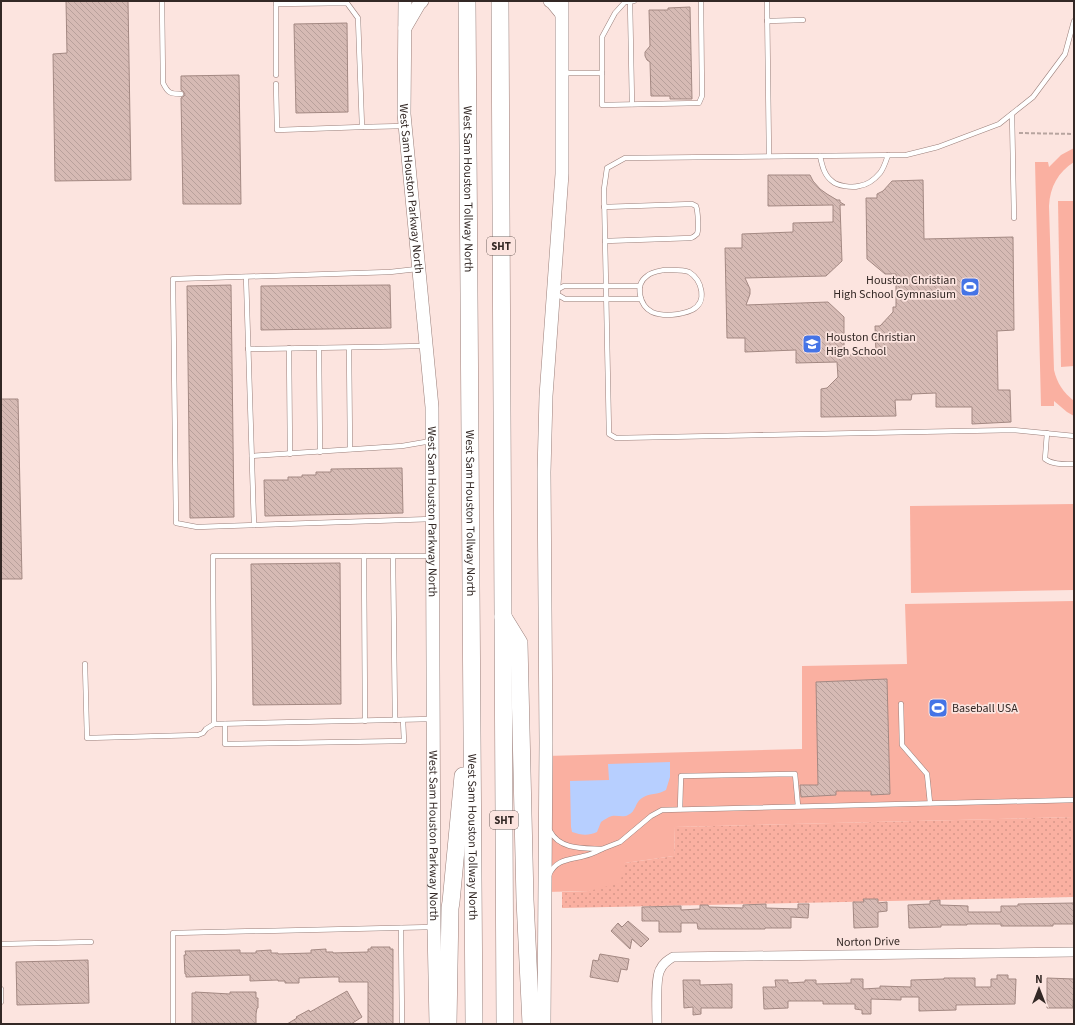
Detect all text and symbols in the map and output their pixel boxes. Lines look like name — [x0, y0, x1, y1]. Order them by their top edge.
street label: West Sam Houston Parkway North — [395, 104, 428, 274]
street label: West Sam Houston Tollway North — [459, 106, 477, 272]
road number: SHT — [487, 237, 515, 255]
place label: Houston Christian High School Gymnasium — [833, 272, 956, 303]
sports icon: Houston Christian High School Gymnasium — [959, 276, 981, 298]
place label: Houston Christian High School — [826, 329, 916, 360]
school or university icon: Houston Christian High School — [801, 333, 823, 355]
street label: West Sam Houston Parkway North — [424, 426, 441, 597]
street label: West Sam Houston Tollway North — [461, 430, 480, 596]
sports icon: Baseball USA — [927, 697, 949, 719]
place label: Baseball USA — [952, 700, 1018, 717]
street label: West Sam Houston Parkway North — [425, 750, 442, 921]
street label: West Sam Houston Tollway North — [464, 754, 482, 920]
road number: SHT — [490, 811, 518, 829]
street label: Norton Drive — [836, 933, 900, 951]
north arrow — [1019, 969, 1059, 1009]
text: N — [1035, 972, 1043, 987]

